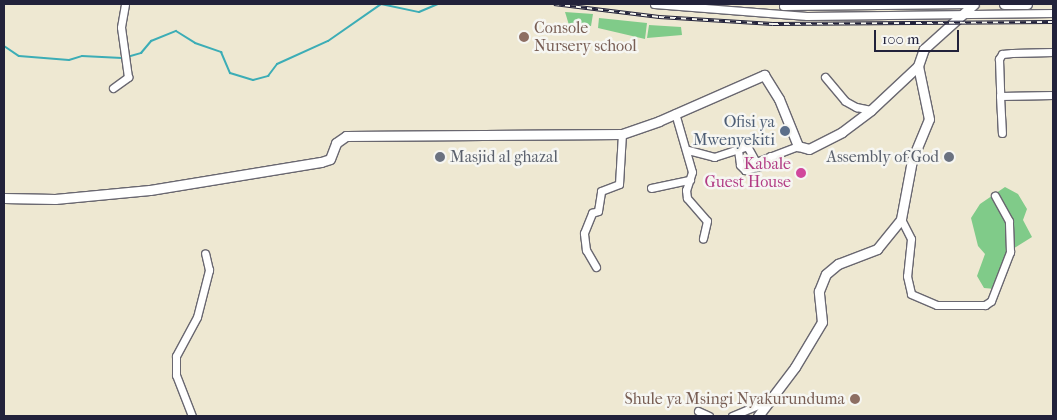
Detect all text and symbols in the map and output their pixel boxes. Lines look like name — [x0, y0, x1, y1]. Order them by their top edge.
place label: Console Nursery school — [534, 18, 637, 56]
scale bar — [877, 20, 962, 52]
text: 100 m — [882, 30, 920, 48]
marker: Console Nursery school — [518, 31, 530, 43]
place label: Ofisi ya Mwenyekiti — [693, 112, 775, 150]
marker: Ofisi ya Mwenyekiti — [779, 125, 791, 137]
place label: Masjid al ghazal — [450, 147, 558, 167]
place label: Assembly of God — [827, 147, 939, 167]
marker: Masjid al ghazal — [434, 151, 446, 163]
marker: Assembly of God — [943, 151, 955, 163]
place label: Kabale Guest House — [704, 154, 791, 192]
marker: Kabale Guest House — [795, 167, 807, 179]
place label: Shule ya Msingi Nyakurunduma — [624, 389, 845, 409]
marker: Shule ya Msingi Nyakurunduma — [849, 393, 861, 405]

